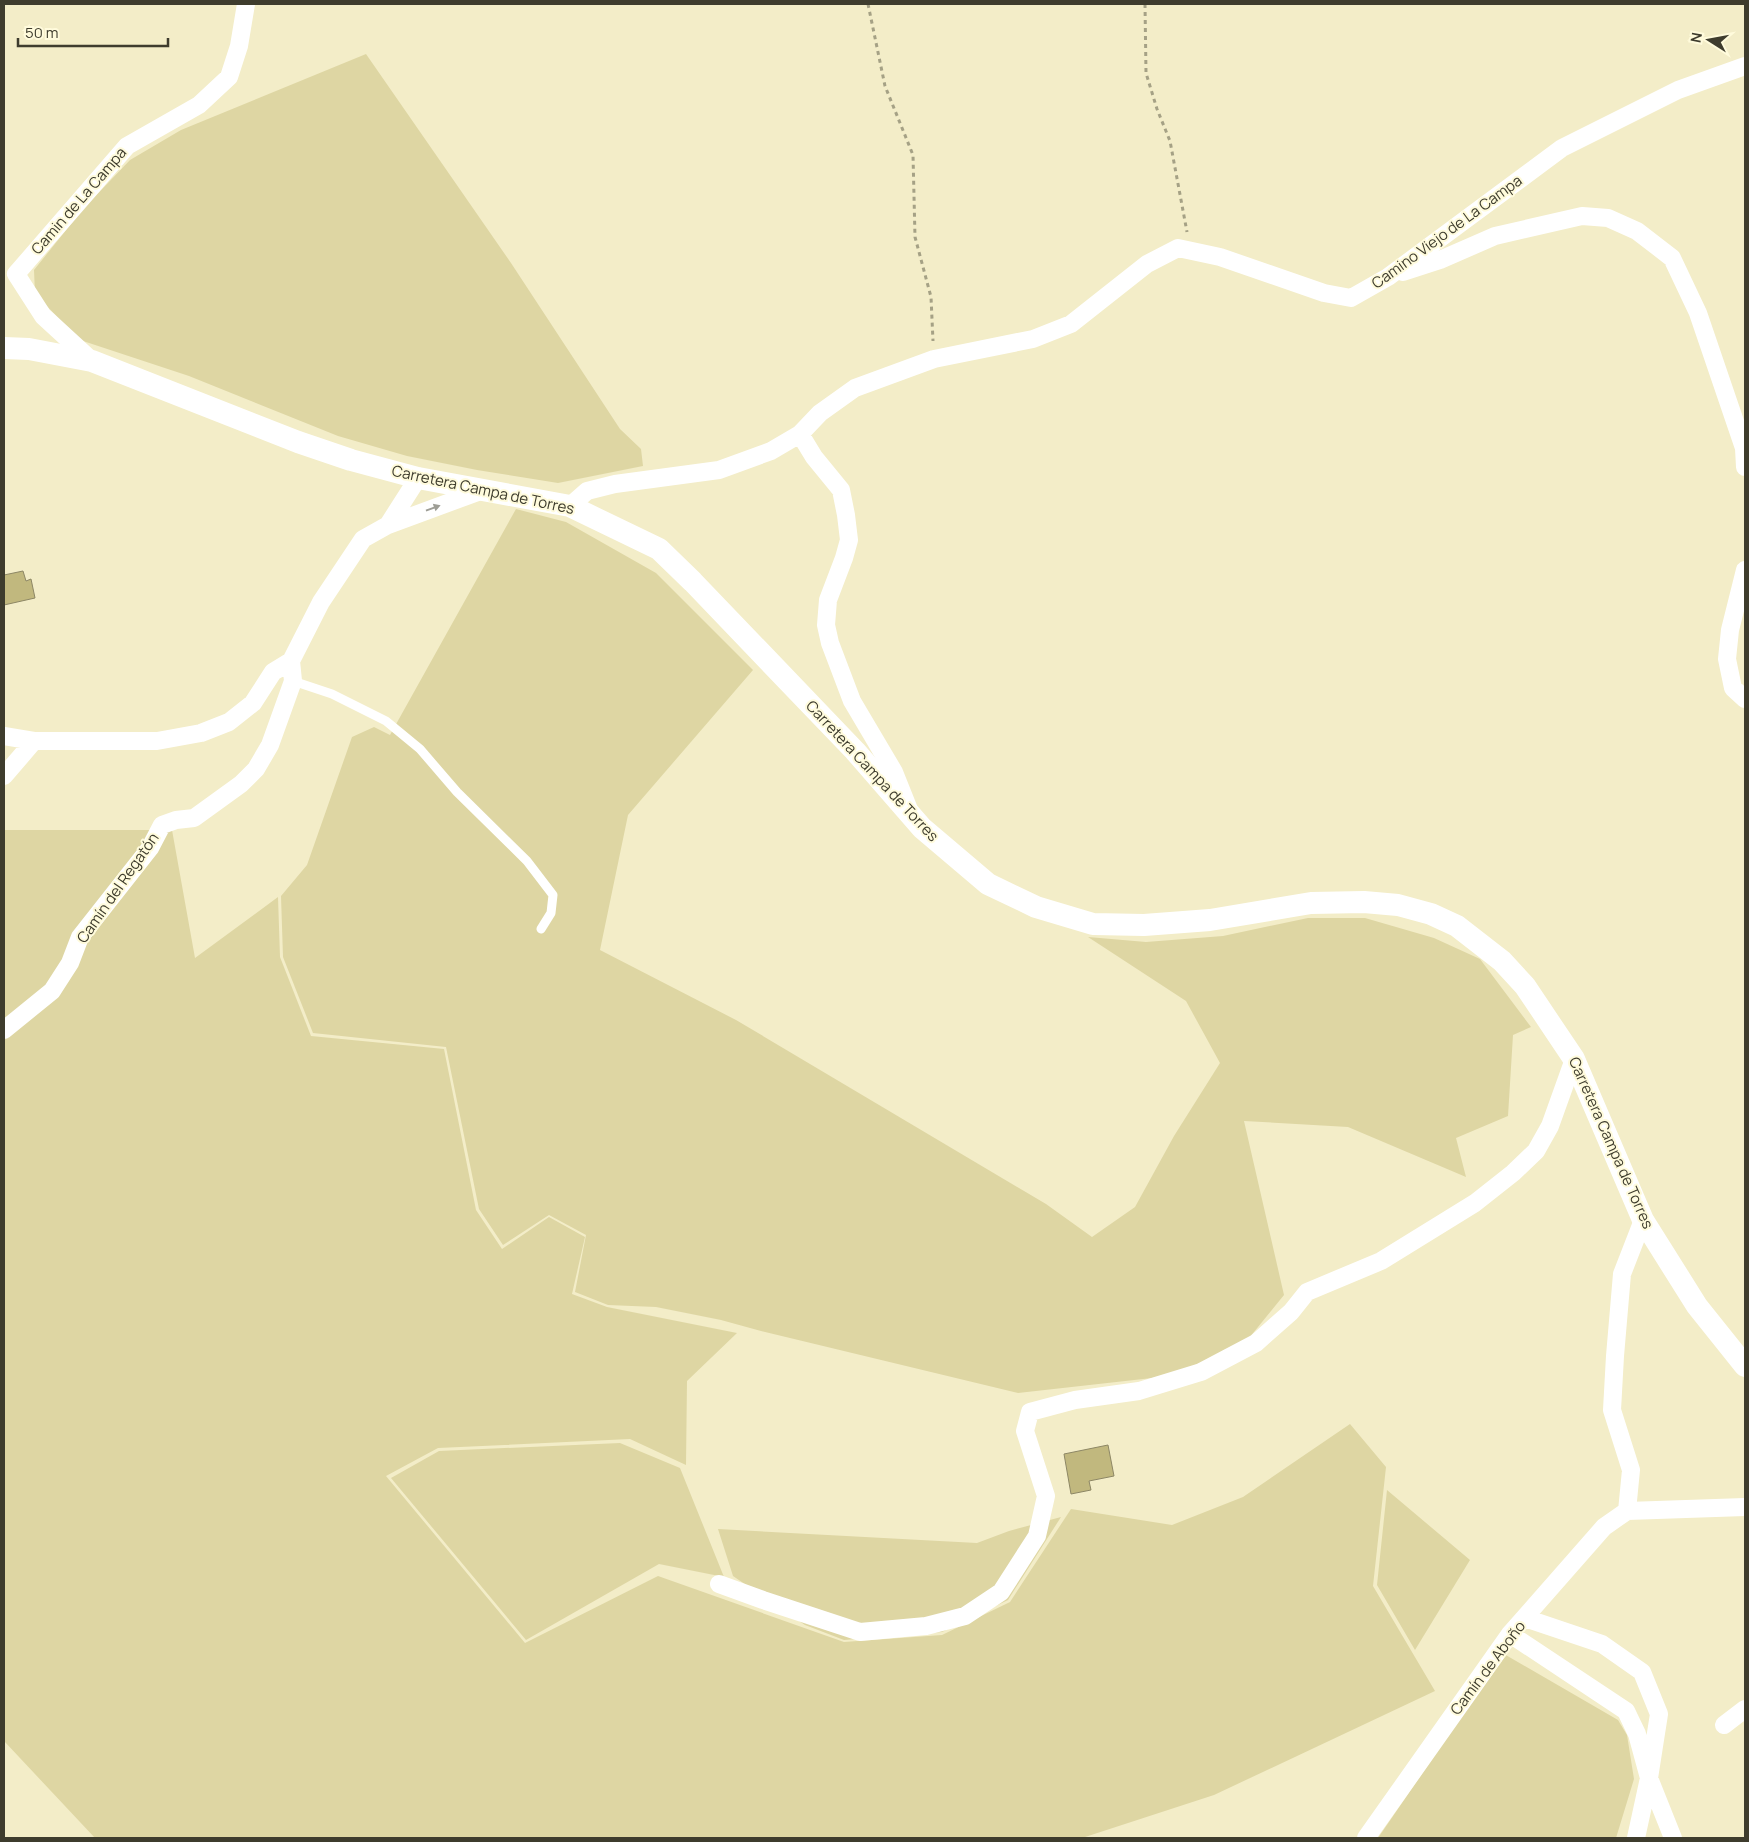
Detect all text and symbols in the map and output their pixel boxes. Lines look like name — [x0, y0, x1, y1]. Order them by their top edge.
scale bar — [18, 15, 168, 47]
north arrow — [1684, 15, 1734, 65]
text: 50 m — [25, 22, 59, 43]
text: N — [1685, 31, 1706, 44]
street label: Camin de La Campa — [26, 143, 131, 259]
street label: Camino Viejo de La Campa — [1367, 170, 1526, 293]
street label: Carretera Campa de Torres — [390, 460, 576, 519]
one-way arrow — [426, 504, 441, 511]
street label: Carretera Campa de Torres — [801, 695, 944, 846]
street label: Camín del Regatón — [72, 828, 164, 947]
street label: Carretera Campa de Torres — [1564, 1054, 1659, 1232]
street label: Camín de Aboño — [1445, 1616, 1530, 1719]

